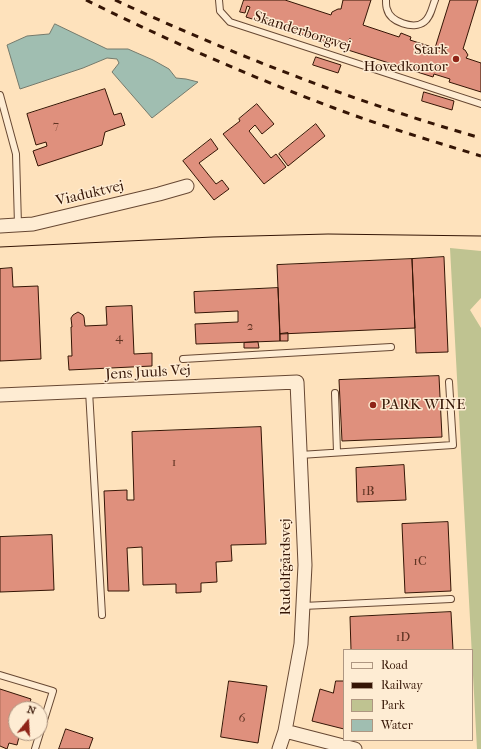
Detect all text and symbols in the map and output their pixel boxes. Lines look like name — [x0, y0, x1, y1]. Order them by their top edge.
street label: Skanderborgvej — [251, 8, 353, 56]
place label: Stark Hovedkontor — [363, 41, 448, 76]
marker: Stark Hovedkontor — [451, 54, 461, 64]
house number: 7 — [53, 118, 59, 134]
street label: Viaduktvej — [54, 177, 126, 211]
house number: 2 — [247, 319, 253, 335]
house number: 4 — [115, 330, 123, 346]
street label: Jens Juuls Vej — [105, 362, 191, 384]
place label: PARK WINE — [381, 396, 465, 414]
marker: PARK WINE — [368, 400, 378, 410]
house number: 1 — [172, 455, 176, 471]
house number: 1B — [361, 484, 375, 500]
street label: Rudolfgårdsvej — [277, 518, 295, 616]
house number: 1C — [413, 554, 427, 570]
house number: 1D — [396, 630, 410, 646]
legend — [343, 649, 473, 741]
text: Road — [381, 658, 408, 672]
text: Railway — [381, 678, 423, 692]
text: Park — [381, 698, 405, 712]
north arrow — [8, 701, 48, 741]
text: N — [26, 703, 38, 718]
house number: 6 — [238, 711, 246, 727]
text: Water — [381, 718, 413, 732]

